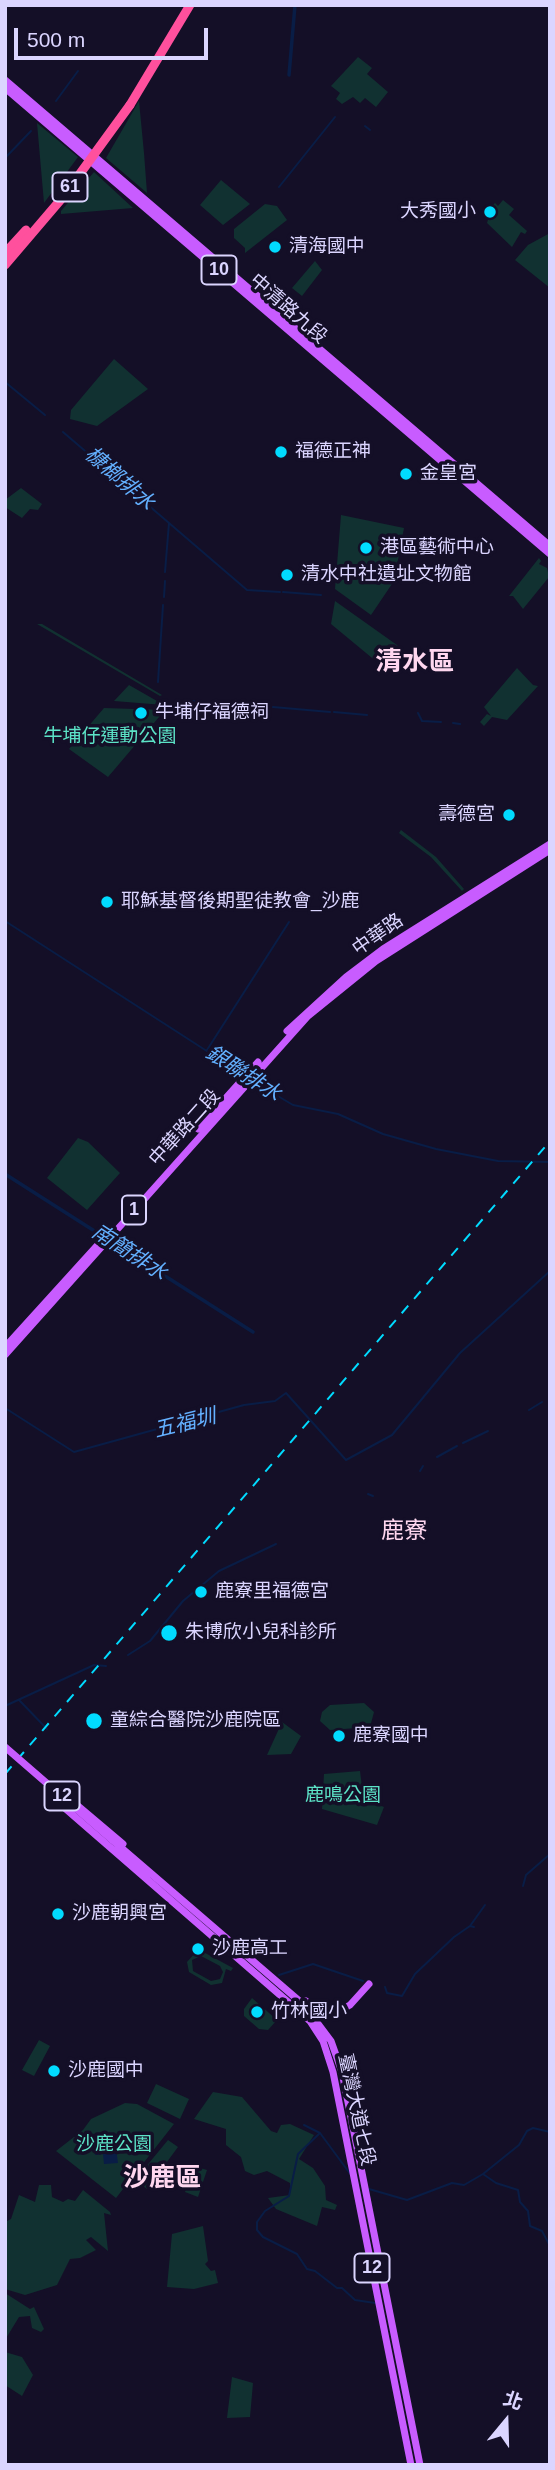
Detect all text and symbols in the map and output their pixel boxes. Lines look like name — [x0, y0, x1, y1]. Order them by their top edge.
scale bar — [18, 14, 212, 58]
text: 500 m — [27, 28, 85, 51]
road number: 61 — [52, 172, 88, 202]
place label: 大秀國小 — [400, 201, 476, 223]
marker: 大秀國小 — [482, 204, 498, 220]
place label: 清海國中 — [289, 236, 365, 258]
marker: 清海國中 — [267, 239, 283, 255]
road number: 10 — [202, 256, 236, 284]
street label: 中清路九段 — [245, 269, 331, 349]
place label: 福德正神 — [295, 441, 371, 463]
water label: 槺榔排水 — [79, 442, 159, 516]
marker: 福德正神 — [273, 444, 289, 460]
place label: 金皇宮 — [420, 463, 477, 485]
marker: 金皇宮 — [398, 466, 414, 482]
place label: 港區藝術中心 — [380, 537, 494, 559]
marker: 港區藝術中心 — [358, 540, 374, 556]
place label: 清水中社遺址文物館 — [301, 564, 472, 586]
marker: 清水中社遺址文物館 — [279, 567, 295, 583]
district label: 清水區 — [376, 647, 454, 679]
place label: 牛埔仔福德祠 — [155, 702, 269, 724]
marker: 牛埔仔福德祠 — [133, 705, 149, 721]
park label: 牛埔仔運動公園 — [44, 726, 176, 748]
place label: 壽德宮 — [438, 804, 495, 826]
marker: 壽德宮 — [501, 807, 517, 823]
place label: 耶穌基督後期聖徒教會_沙鹿 — [121, 891, 360, 913]
marker: 耶穌基督後期聖徒教會_沙鹿 — [99, 894, 115, 910]
street label: 中華路 — [348, 909, 408, 961]
water label: 銀聯排水 — [201, 1041, 285, 1107]
street label: 中華路二段 — [145, 1085, 225, 1171]
road number: 1 — [122, 1196, 146, 1224]
water label: 南簡排水 — [87, 1220, 171, 1286]
water label: 五福圳 — [151, 1404, 219, 1444]
district label: 鹿寮 — [381, 1518, 427, 1546]
place label: 鹿寮里福德宮 — [215, 1581, 329, 1603]
marker: 鹿寮里福德宮 — [193, 1584, 209, 1600]
place label: 朱博欣小兒科診所 — [185, 1622, 337, 1644]
marker: 朱博欣小兒科診所 — [159, 1623, 179, 1643]
place label: 童綜合醫院沙鹿院區 — [110, 1710, 281, 1732]
marker: 童綜合醫院沙鹿院區 — [84, 1711, 104, 1731]
place label: 鹿寮國中 — [353, 1725, 429, 1747]
marker: 鹿寮國中 — [331, 1728, 347, 1744]
road number: 12 — [44, 1781, 80, 1810]
park label: 鹿鳴公園 — [305, 1785, 381, 1807]
place label: 沙鹿朝興宮 — [72, 1903, 167, 1925]
marker: 沙鹿朝興宮 — [50, 1906, 66, 1922]
place label: 沙鹿高工 — [212, 1938, 288, 1960]
marker: 沙鹿高工 — [190, 1941, 206, 1957]
place label: 竹林國小 — [271, 2001, 347, 2023]
marker: 竹林國小 — [249, 2004, 265, 2020]
street label: 臺灣大道七段 — [333, 2052, 379, 2168]
place label: 沙鹿國中 — [68, 2060, 144, 2082]
marker: 沙鹿國中 — [46, 2063, 62, 2079]
park label: 沙鹿公園 — [76, 2134, 152, 2156]
district label: 沙鹿區 — [123, 2163, 201, 2195]
road number: 12 — [354, 2254, 390, 2282]
north arrow — [471, 2386, 541, 2456]
text: 北 — [501, 2388, 525, 2414]

